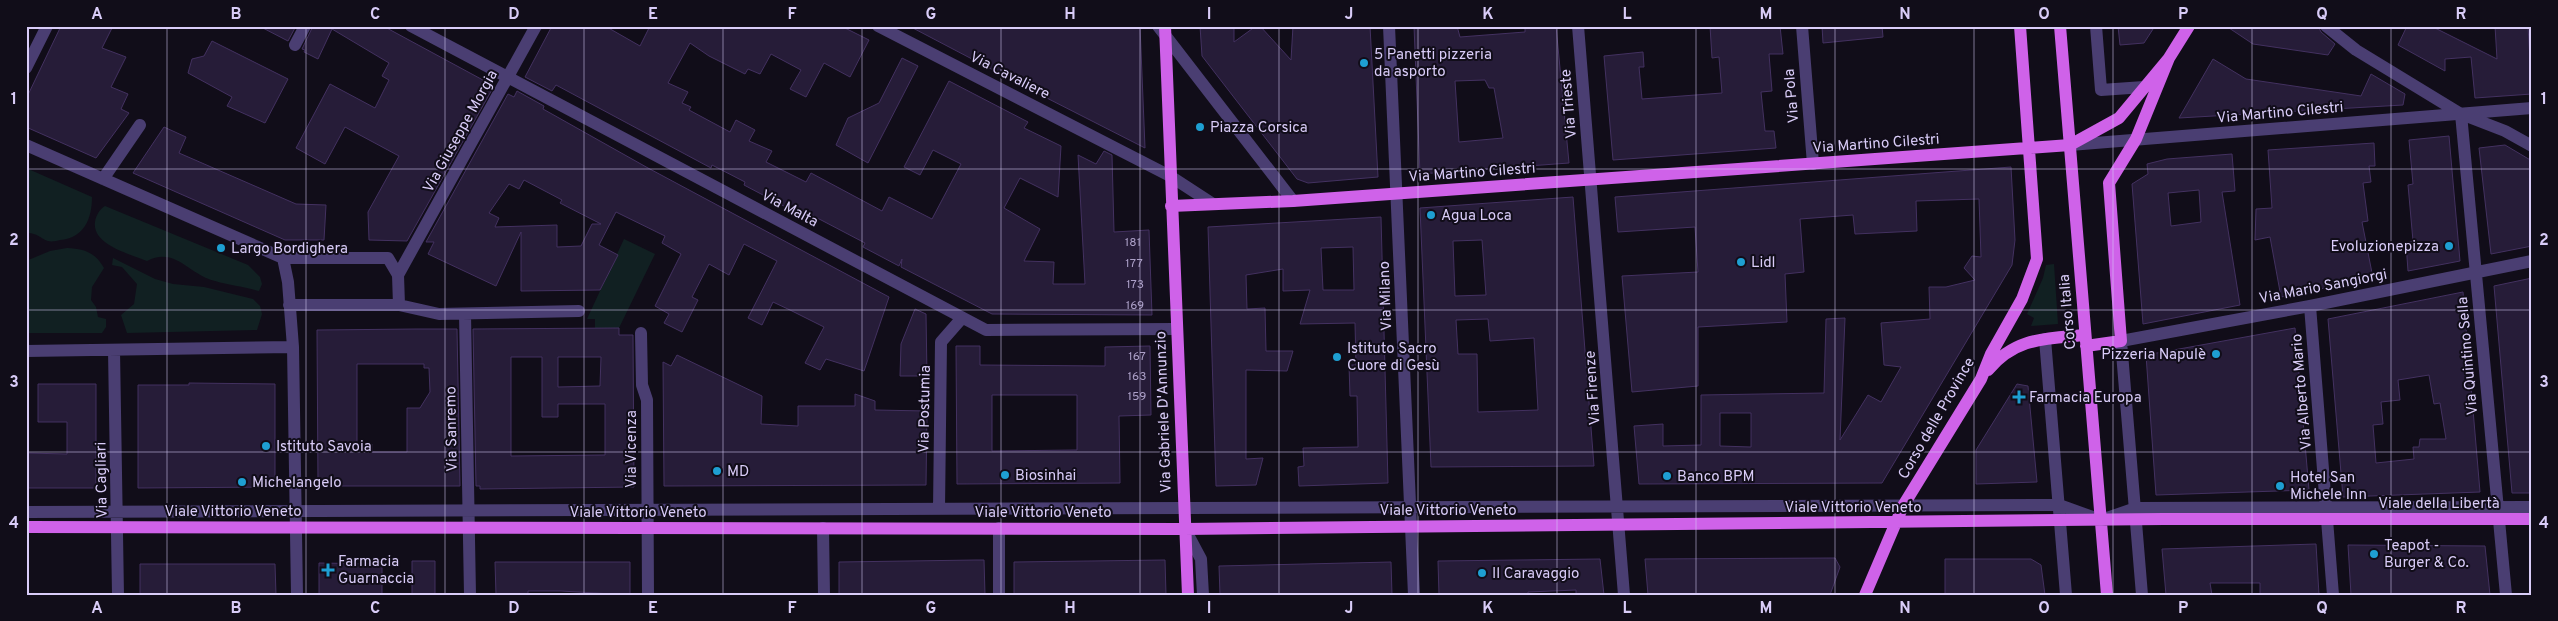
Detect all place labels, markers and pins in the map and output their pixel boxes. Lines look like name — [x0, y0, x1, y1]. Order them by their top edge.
place label: 5 Panetti pizzeria da asporto — [1374, 46, 1492, 82]
marker: 5 Panetti pizzeria da asporto — [1358, 57, 1370, 69]
place label: Piazza Corsica — [1210, 119, 1308, 138]
marker: Piazza Corsica — [1194, 121, 1206, 133]
place label: Agua Loca — [1441, 207, 1512, 226]
marker: Agua Loca — [1425, 209, 1437, 221]
place label: Evoluzionepizza — [2331, 238, 2439, 257]
place label: Largo Bordighera — [231, 240, 348, 259]
marker: Evoluzionepizza — [2443, 240, 2455, 252]
marker: Largo Bordighera — [215, 242, 227, 254]
place label: Lidl — [1751, 254, 1776, 273]
marker: Lidl — [1735, 256, 1747, 268]
place label: Istituto Sacro Cuore di Gesù — [1347, 340, 1440, 376]
place label: Pizzeria Napulè — [2101, 346, 2206, 365]
marker: Pizzeria Napulè — [2210, 348, 2222, 360]
marker: Istituto Sacro Cuore di Gesù — [1331, 351, 1343, 363]
place label: Farmacia Europa — [2029, 389, 2142, 408]
marker: Farmacia Europa — [2013, 391, 2025, 403]
place label: Istituto Savoia — [276, 438, 372, 457]
marker: Istituto Savoia — [260, 440, 272, 452]
place label: MD — [727, 463, 749, 482]
marker: MD — [711, 465, 723, 477]
place label: Biosinhai — [1015, 467, 1076, 486]
place label: Banco BPM — [1677, 468, 1755, 487]
marker: Biosinhai — [999, 469, 1011, 481]
place label: Hotel San Michele Inn — [2290, 469, 2367, 505]
marker: Banco BPM — [1661, 470, 1673, 482]
place label: Michelangelo — [252, 474, 342, 493]
marker: Michelangelo — [236, 476, 248, 488]
marker: Hotel San Michele Inn — [2274, 480, 2286, 492]
place label: Teapot - Burger & Co. — [2384, 537, 2469, 573]
marker: Teapot - Burger & Co. — [2368, 548, 2380, 560]
place label: Farmacia Guarnaccia — [338, 553, 414, 589]
marker: Farmacia Guarnaccia — [322, 564, 334, 576]
place label: Il Caravaggio — [1492, 565, 1579, 584]
marker: Il Caravaggio — [1476, 567, 1488, 579]

